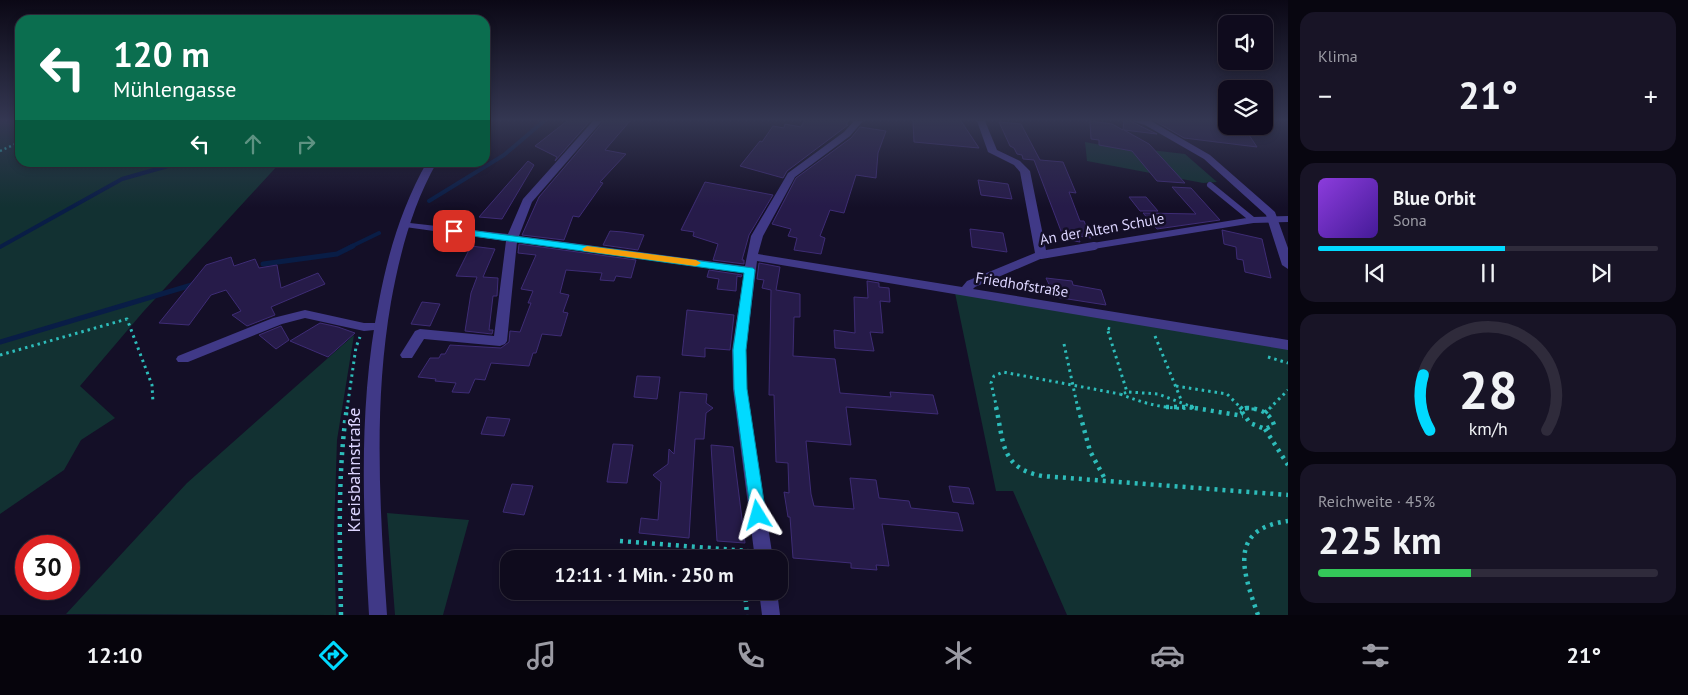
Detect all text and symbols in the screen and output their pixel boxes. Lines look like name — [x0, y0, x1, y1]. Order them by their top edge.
map controls — [1218, 15, 1273, 135]
button: sound — [1218, 15, 1273, 70]
text: 120 m — [113, 31, 210, 77]
icon: left — [30, 35, 95, 100]
text: Klima — [1318, 46, 1358, 66]
text: 21° — [1458, 70, 1518, 119]
text: Mühlengasse — [113, 75, 236, 103]
text: − — [1318, 77, 1332, 114]
text: + — [1644, 77, 1658, 114]
button: layers — [1218, 80, 1273, 135]
icon: left — [186, 130, 214, 158]
icon: ahead — [239, 130, 267, 158]
icon: right — [292, 130, 320, 158]
text: Blue Orbit — [1393, 186, 1476, 210]
street label: An der Alten Schule — [1038, 208, 1166, 249]
pin — [433, 210, 475, 252]
text: Sona — [1393, 210, 1427, 230]
icon: arrive — [440, 217, 468, 245]
icon: previous — [1361, 259, 1389, 287]
icon: pause — [1474, 259, 1502, 287]
icon: next — [1587, 259, 1615, 287]
street label: Friedhofstraße — [974, 268, 1070, 301]
text: 28 — [1459, 356, 1517, 423]
street label: Kreisbahnstraße — [342, 407, 365, 533]
text: km/h — [1468, 417, 1508, 440]
position arrow — [731, 488, 783, 540]
text: Reichweite · 45% — [1318, 491, 1435, 511]
text: 225 km — [1318, 515, 1442, 564]
speed limit sign: 30 — [15, 535, 80, 600]
text: 12:11 · 1 Min. · 250 m — [554, 563, 734, 587]
icon: directions — [316, 638, 351, 673]
icon: music — [524, 638, 559, 673]
icon: phone — [733, 638, 768, 673]
icon: climate — [941, 638, 976, 673]
icon: car — [1150, 638, 1185, 673]
icon: filters — [1358, 638, 1393, 673]
text: 12:10 — [87, 641, 143, 669]
text: 21° — [1567, 641, 1601, 669]

